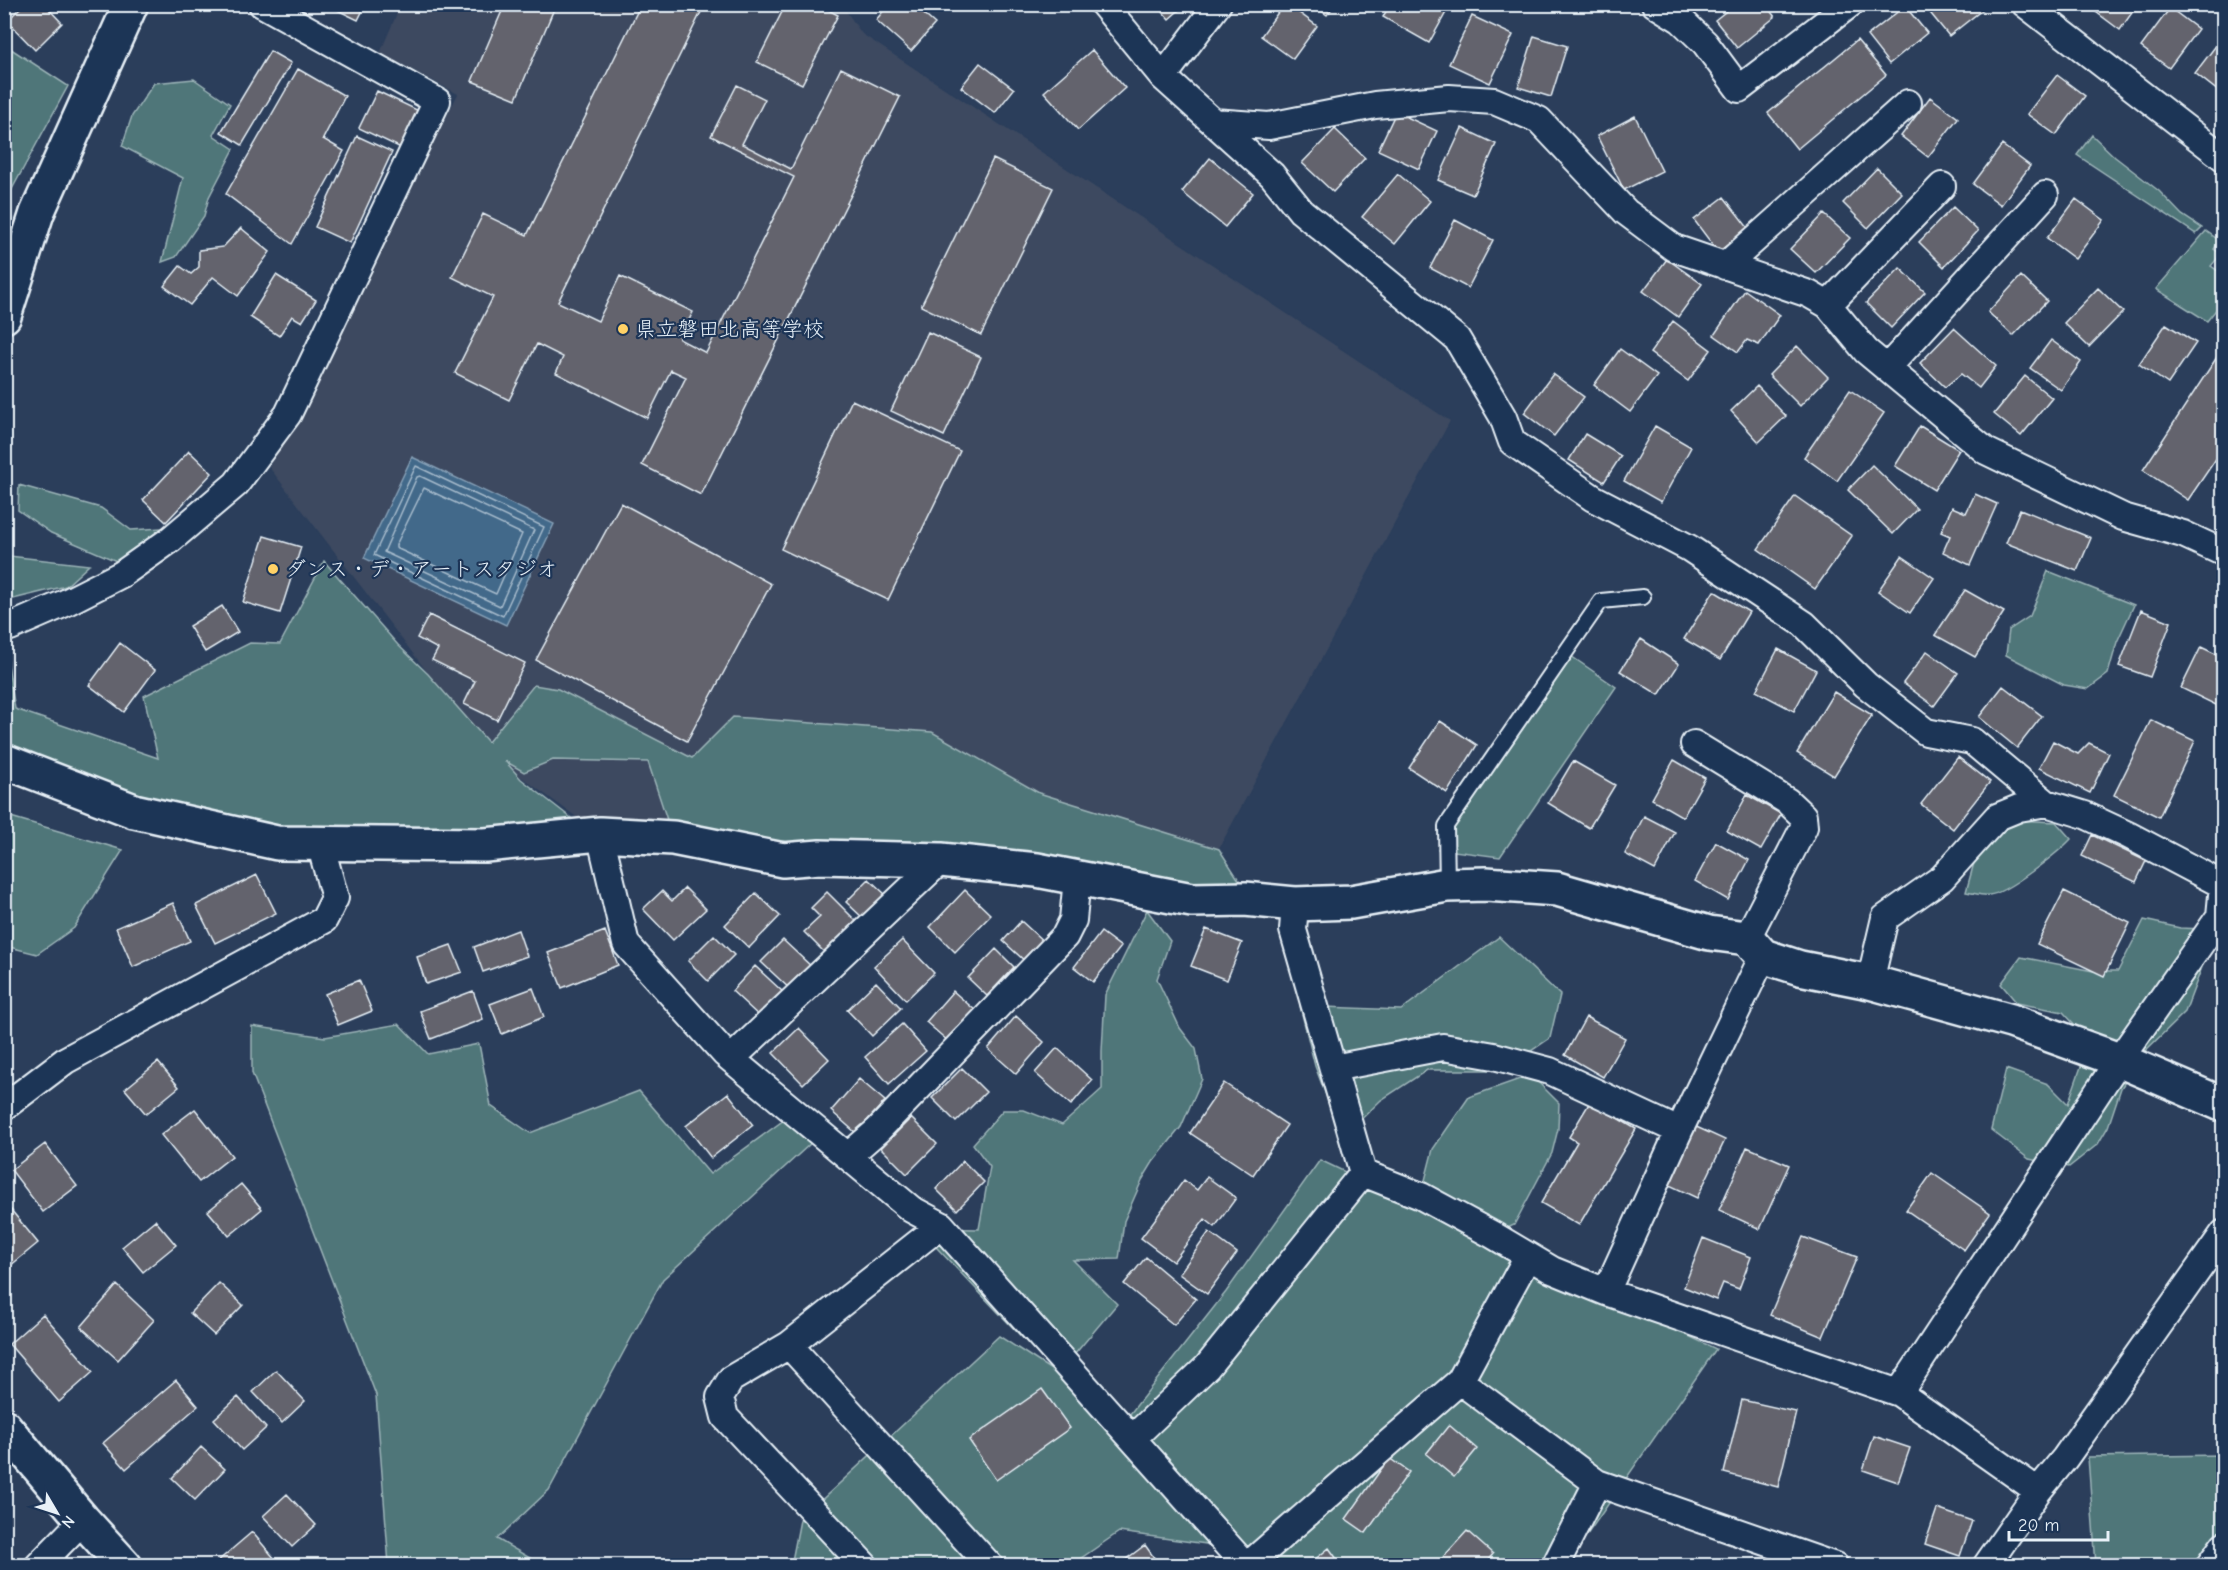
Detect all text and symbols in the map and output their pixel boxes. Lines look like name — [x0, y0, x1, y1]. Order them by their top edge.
place label: 県立磐田北高等学校 — [635, 317, 824, 341]
marker: 県立磐田北高等学校 — [616, 322, 630, 336]
place label: ダンス・デ・アートスタジオ — [285, 557, 558, 581]
marker: ダンス・デ・アートスタジオ — [266, 562, 280, 576]
north arrow — [27, 1483, 87, 1543]
scale bar — [2009, 1504, 2108, 1542]
text: N — [58, 1512, 78, 1532]
text: 20 m — [2018, 1515, 2059, 1536]

